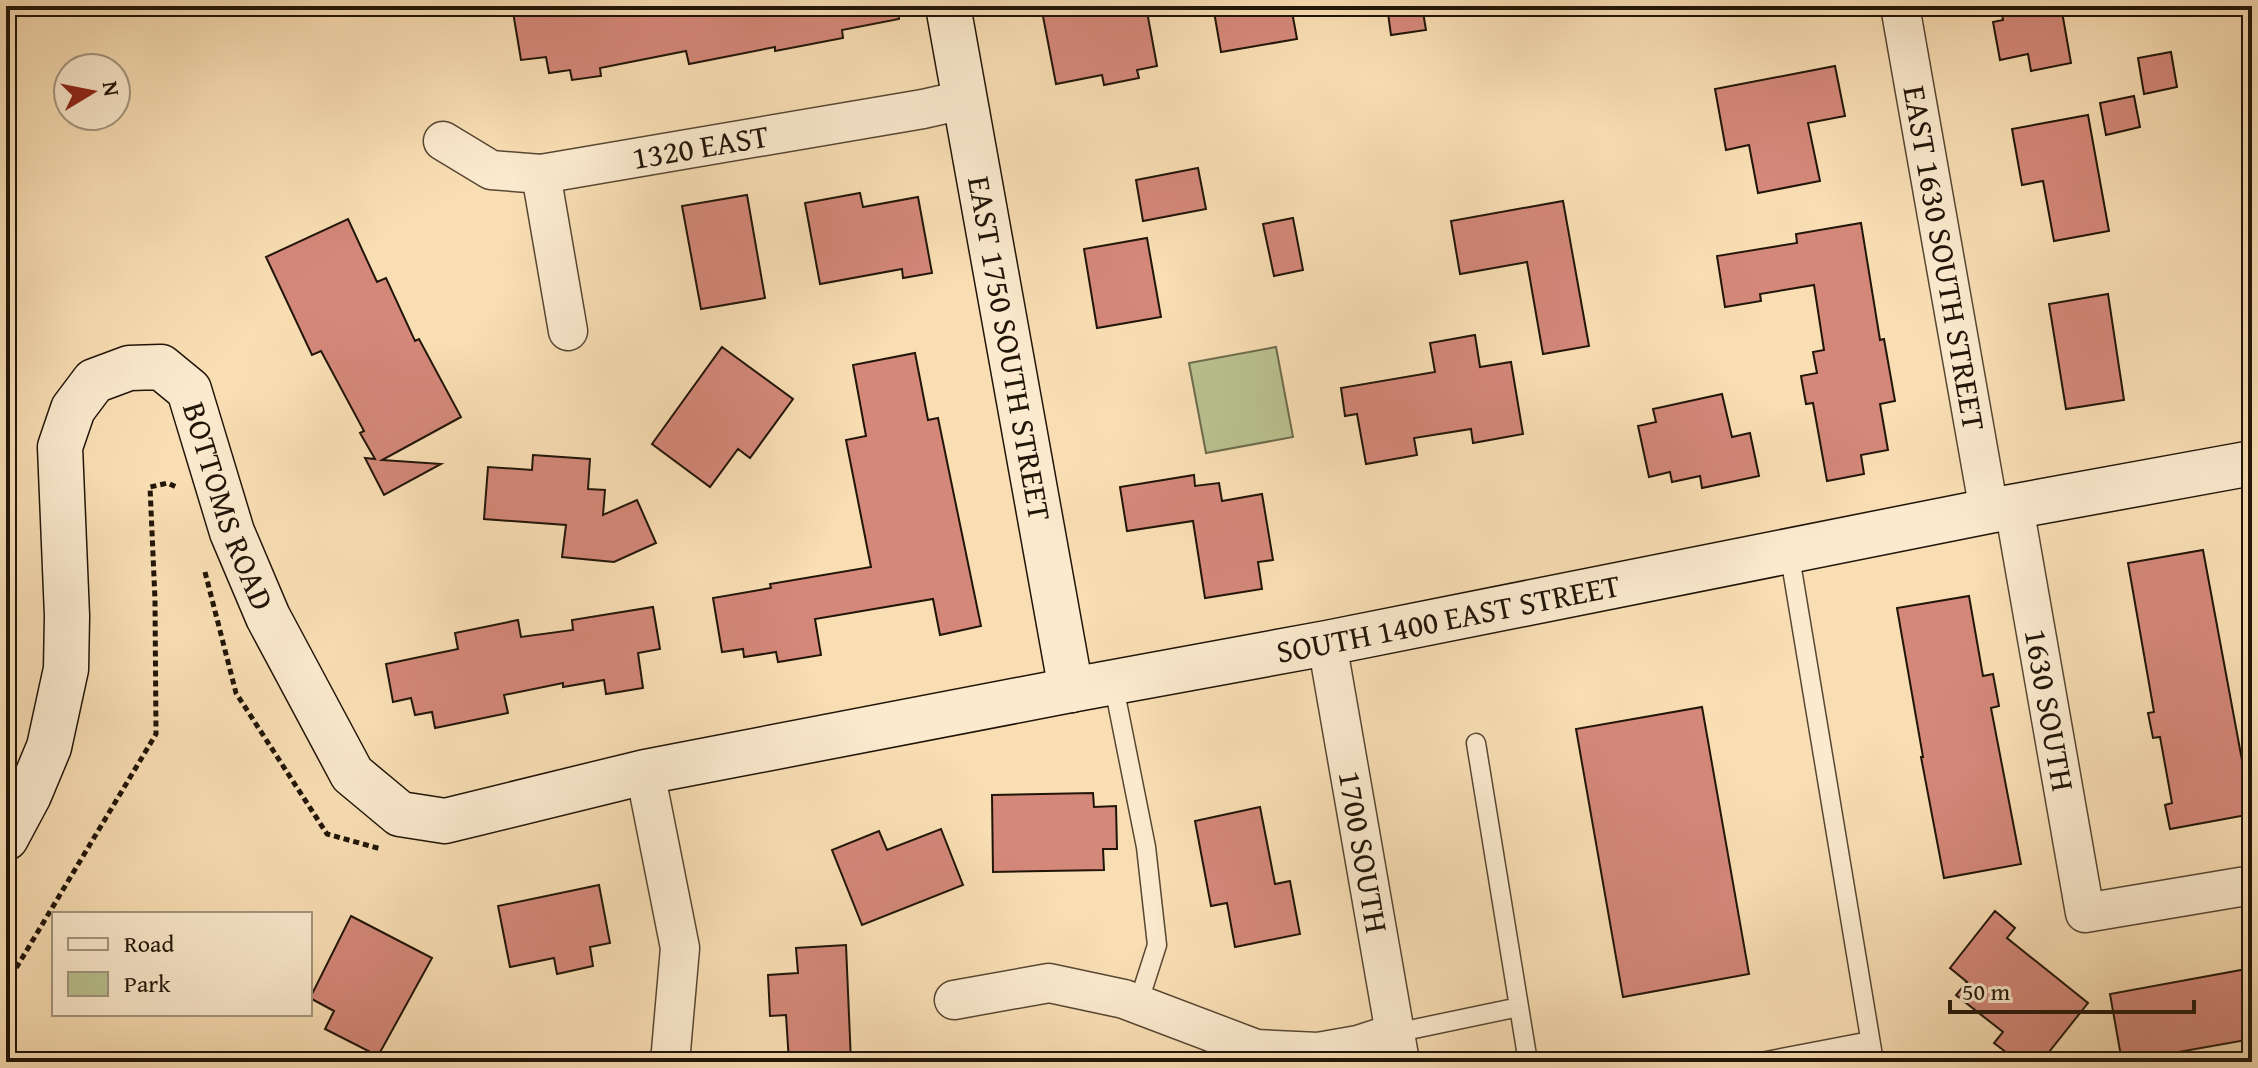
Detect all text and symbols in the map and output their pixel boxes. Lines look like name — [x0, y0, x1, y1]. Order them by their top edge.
north arrow — [52, 52, 132, 132]
text: N — [95, 79, 129, 99]
street label: EAST 1630 SOUTH STREET — [1891, 82, 1998, 434]
street label: 1320 EAST — [629, 112, 772, 181]
street label: EAST 1750 SOUTH STREET — [956, 172, 1064, 525]
street label: BOTTOMS ROAD — [171, 396, 286, 617]
street label: SOUTH 1400 EAST STREET — [1272, 561, 1624, 675]
street label: 1630 SOUTH — [2013, 625, 2087, 795]
street label: 1700 SOUTH — [1327, 767, 1401, 937]
legend — [52, 912, 312, 1016]
text: Road — [124, 926, 174, 961]
scale bar — [1950, 964, 2194, 1014]
text: Park — [124, 966, 171, 1001]
text: 50 m — [1962, 974, 2010, 1009]

